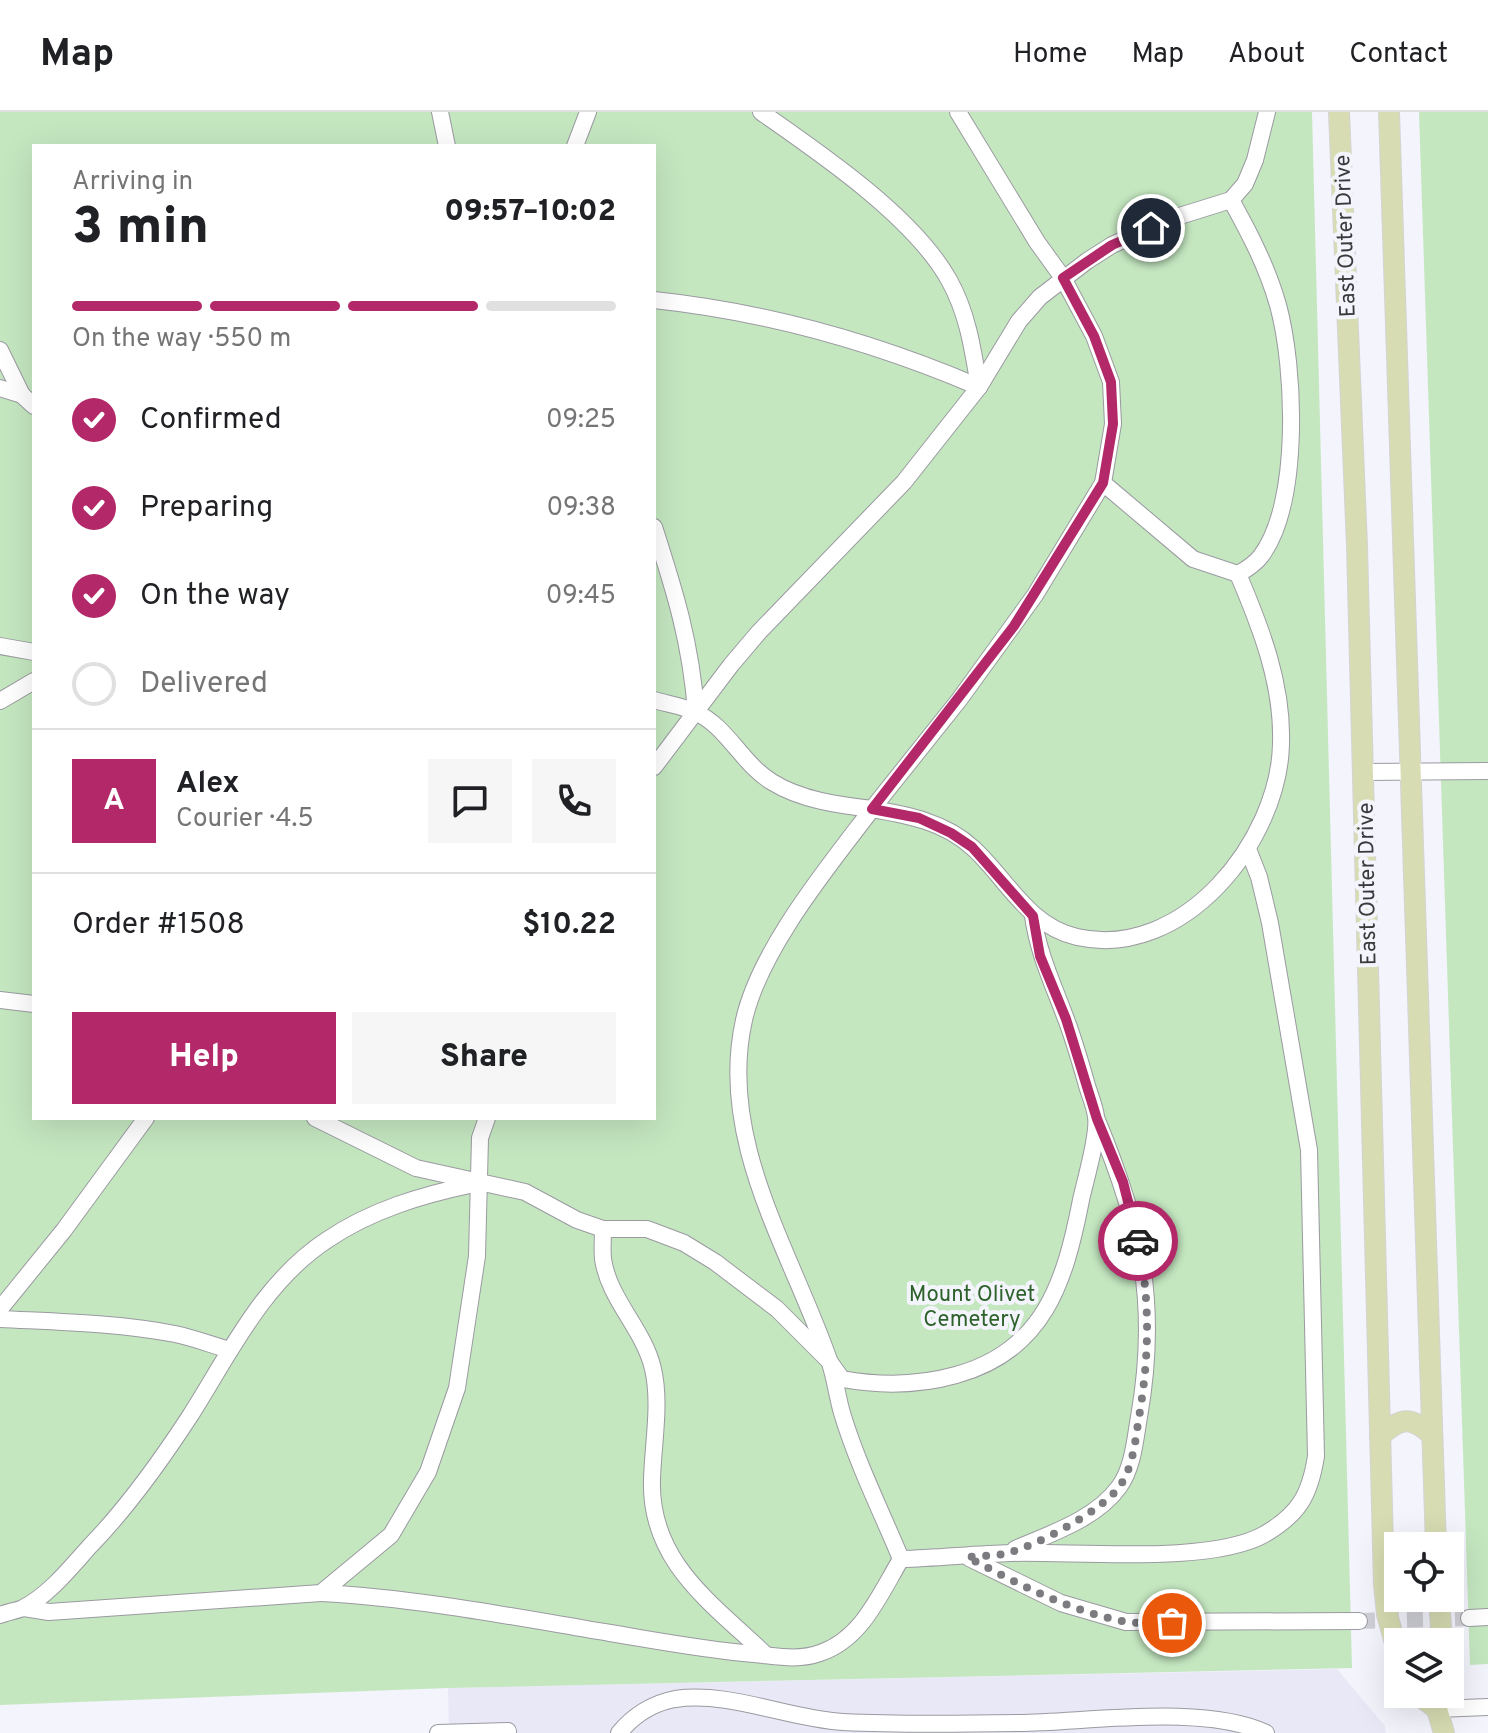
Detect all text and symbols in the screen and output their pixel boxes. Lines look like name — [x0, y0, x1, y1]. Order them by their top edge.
text: Map — [40, 31, 114, 80]
text: Home — [1013, 37, 1087, 73]
text: Map — [1131, 37, 1184, 73]
text: About — [1228, 37, 1305, 73]
text: Contact — [1349, 37, 1448, 73]
street label: East Outer Drive — [1330, 154, 1363, 318]
text: Arriving in — [72, 166, 193, 199]
text: 09:57–10:02 — [444, 194, 616, 231]
pin — [1117, 194, 1185, 262]
text: 3 min — [72, 196, 209, 262]
icon: home — [1129, 206, 1173, 250]
text: On the way · 550 m — [72, 323, 291, 356]
icon: check — [72, 398, 116, 442]
text: Confirmed — [140, 402, 282, 439]
text: 09:25 — [546, 404, 616, 437]
icon: check — [72, 486, 116, 530]
text: Preparing — [140, 490, 273, 527]
text: 09:38 — [546, 492, 616, 525]
icon: check — [72, 574, 116, 618]
text: On the way — [140, 578, 290, 615]
text: 09:45 — [546, 580, 616, 613]
text: Delivered — [140, 666, 268, 703]
button: chat — [428, 759, 512, 843]
button: phone — [532, 759, 616, 843]
text: Alex — [176, 766, 240, 803]
text: A — [103, 783, 125, 820]
street label: East Outer Drive — [1354, 802, 1383, 966]
text: Courier · 4.5 — [176, 803, 314, 836]
text: Order #1508 — [72, 907, 245, 944]
text: $10.22 — [522, 907, 616, 944]
button: Help — [72, 1012, 336, 1104]
button: Share — [352, 1012, 616, 1104]
courier — [1098, 1201, 1178, 1281]
icon: car — [1116, 1219, 1160, 1263]
park label: Mount Olivet Cemetery — [909, 1282, 1035, 1334]
map controls — [1384, 1532, 1464, 1708]
button: locate — [1384, 1532, 1464, 1612]
pin — [1138, 1589, 1206, 1657]
icon: bag — [1150, 1601, 1194, 1645]
button: layers — [1384, 1628, 1464, 1708]

